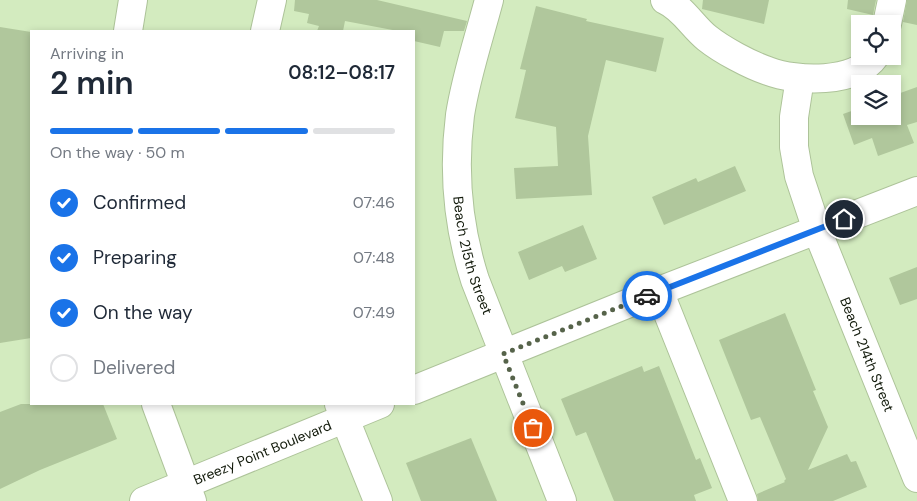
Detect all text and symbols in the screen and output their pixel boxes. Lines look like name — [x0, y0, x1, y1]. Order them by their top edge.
map controls — [851, 15, 901, 125]
button: locate — [851, 15, 901, 65]
text: Arriving in — [50, 43, 124, 64]
text: 08:12–08:17 — [288, 60, 395, 85]
text: 2 min — [50, 62, 134, 104]
button: layers — [851, 75, 901, 125]
text: On the way · 50 m — [50, 142, 185, 163]
icon: check — [50, 189, 78, 217]
text: Confirmed — [93, 190, 186, 215]
text: 07:46 — [353, 192, 395, 213]
street label: Beach 215th Street — [449, 195, 497, 317]
pin — [823, 198, 865, 240]
icon: home — [830, 205, 858, 233]
icon: check — [50, 244, 78, 272]
text: Preparing — [93, 245, 177, 270]
text: 07:48 — [353, 247, 395, 268]
courier — [622, 271, 672, 321]
icon: car — [633, 282, 661, 310]
street label: Beach 214th Street — [836, 295, 898, 414]
icon: check — [50, 299, 78, 327]
text: On the way — [93, 300, 193, 325]
text: 07:49 — [353, 302, 395, 323]
text: Delivered — [93, 355, 175, 380]
pin — [512, 407, 554, 449]
icon: bag — [519, 414, 547, 442]
street label: Breezy Point Boulevard — [191, 416, 334, 489]

